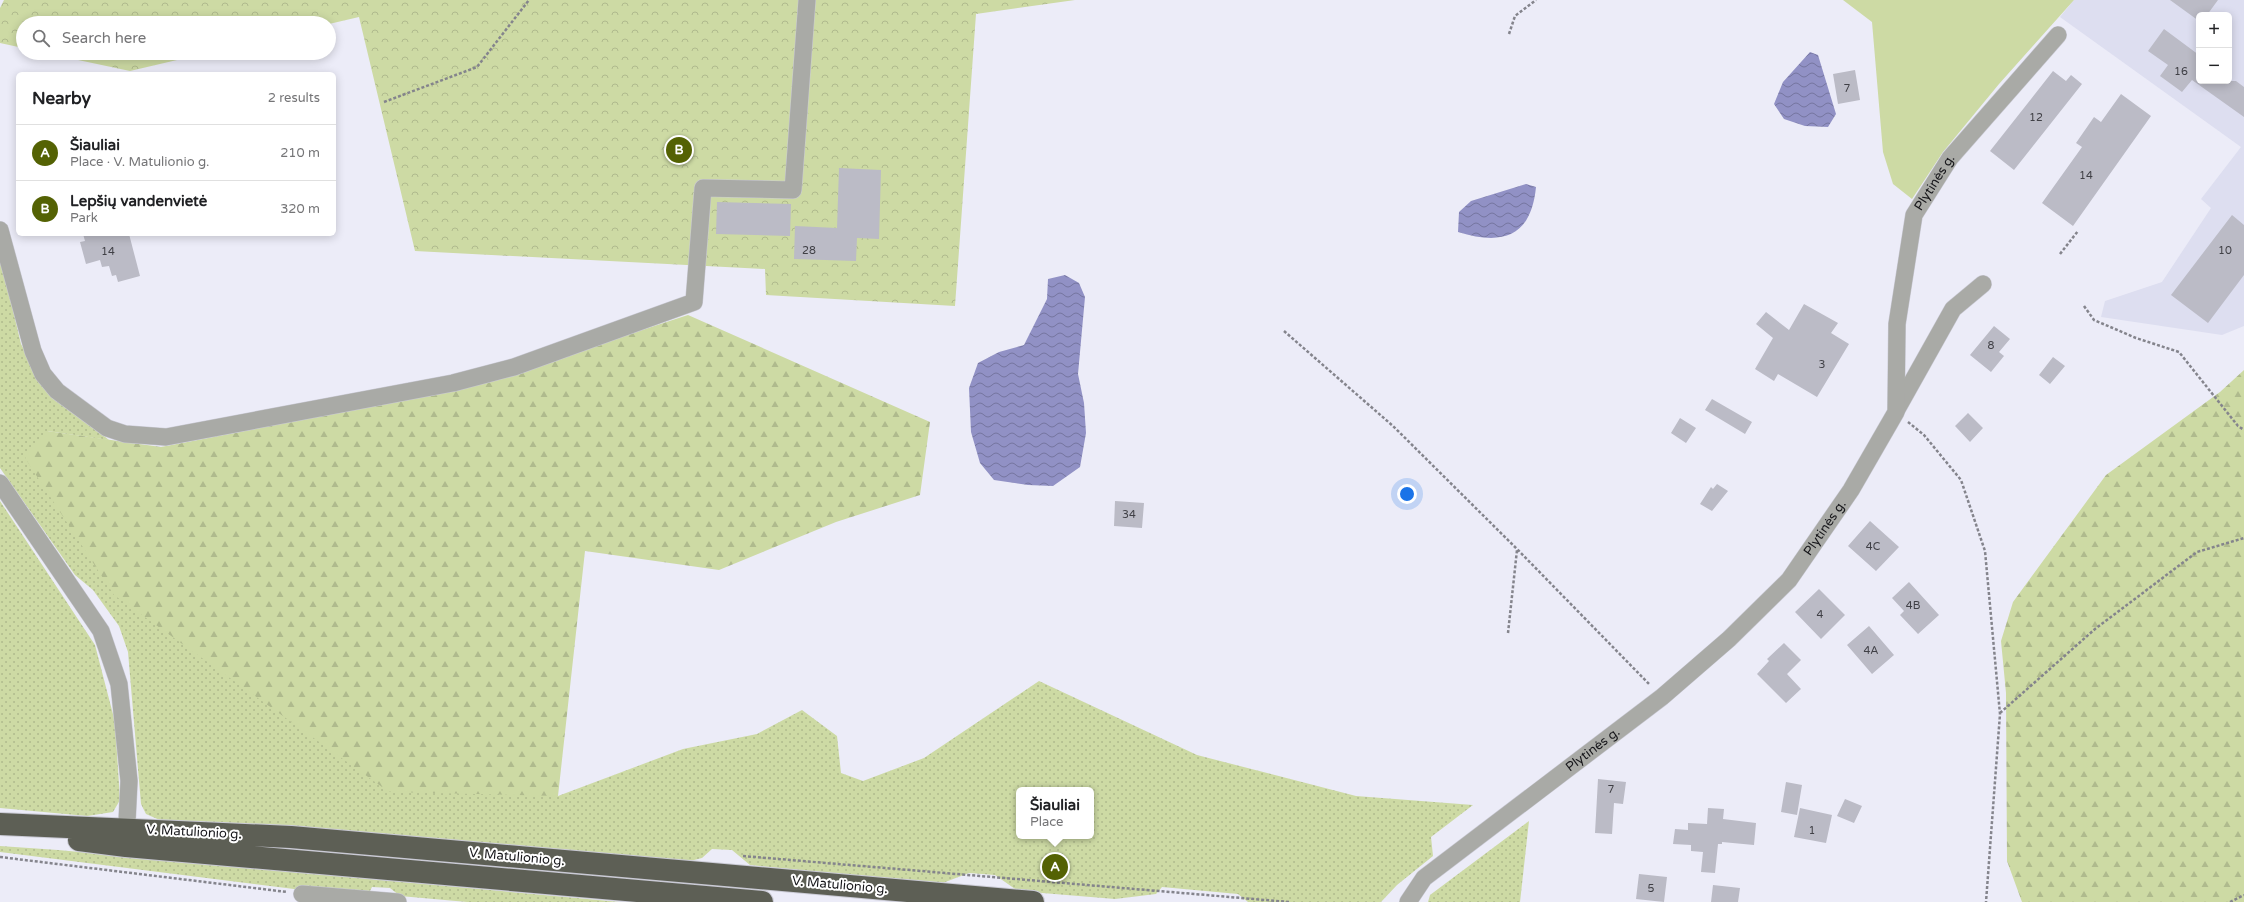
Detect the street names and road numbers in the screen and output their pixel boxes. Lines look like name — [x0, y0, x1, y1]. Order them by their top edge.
street label: Plytinės g. — [1911, 150, 1958, 214]
street label: Plytinės g. — [1800, 497, 1850, 559]
street label: Plytinės g. — [1563, 724, 1623, 775]
street label: V. Matulionio g. — [146, 822, 242, 842]
street label: V. Matulionio g. — [469, 845, 565, 869]
street label: V. Matulionio g. — [792, 873, 888, 897]

